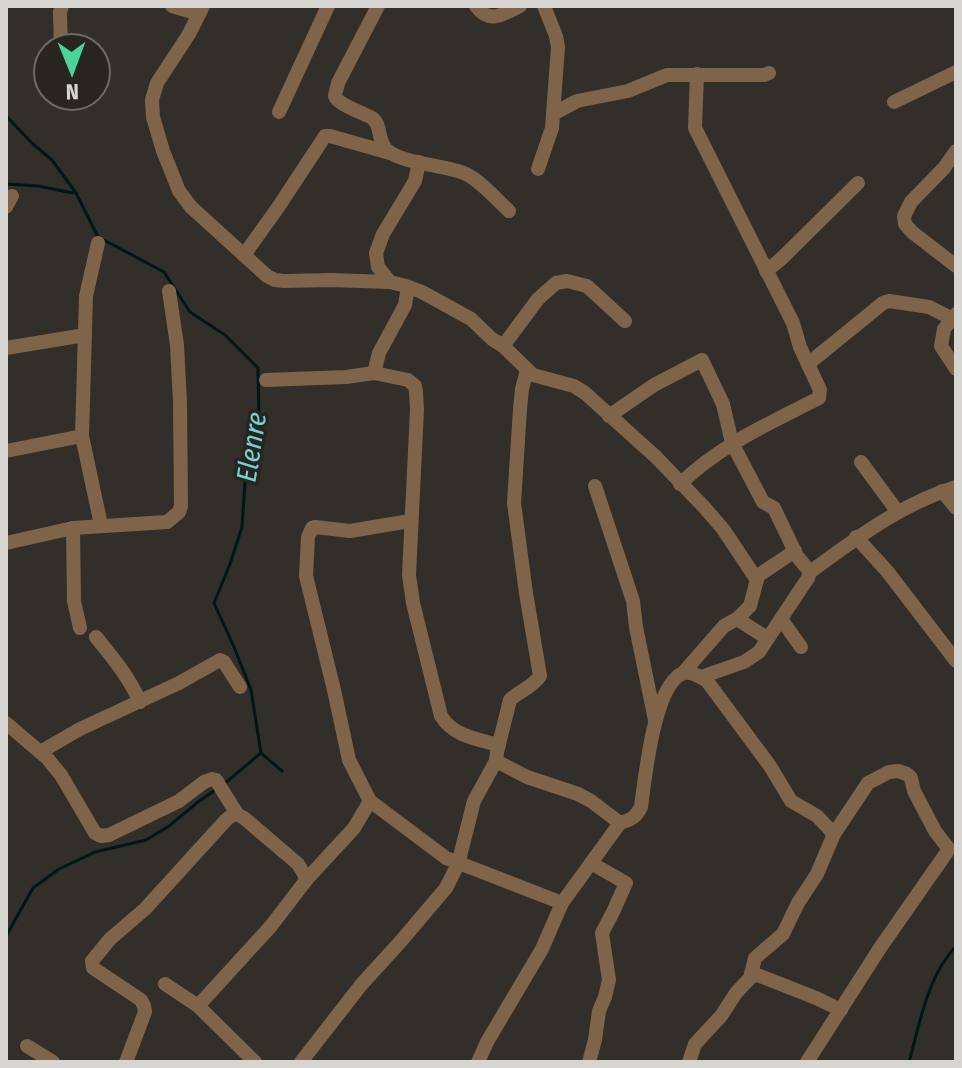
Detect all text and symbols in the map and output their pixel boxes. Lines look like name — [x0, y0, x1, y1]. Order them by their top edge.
north arrow — [32, 32, 112, 112]
text: N — [66, 78, 79, 105]
water label: Elenre — [230, 410, 273, 484]

